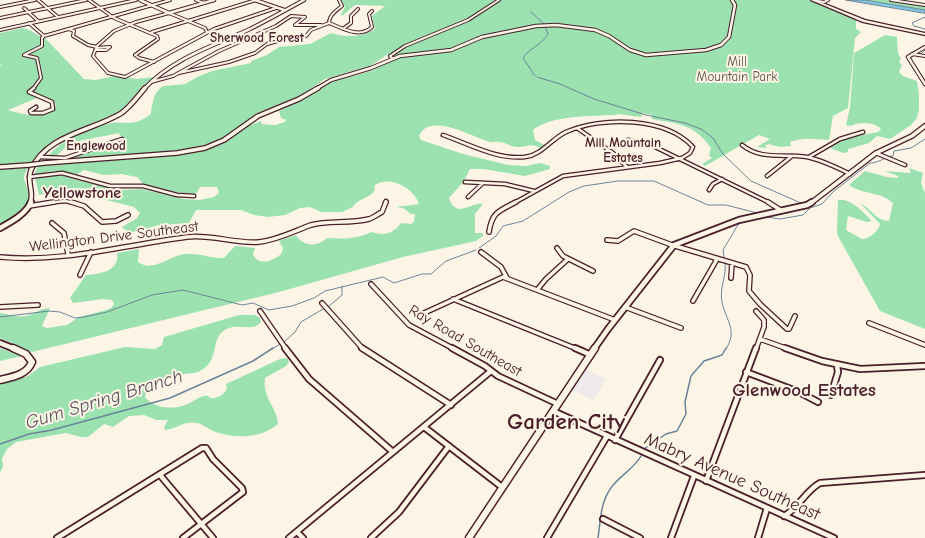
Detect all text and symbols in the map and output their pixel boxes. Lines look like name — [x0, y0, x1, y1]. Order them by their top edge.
district label: Sherwood Forest — [210, 30, 304, 46]
park label: Mill Mountain Park — [696, 54, 778, 85]
district label: Mill Mountain Estates — [585, 135, 661, 166]
district label: Englewood — [66, 138, 126, 154]
district label: Yellowstone — [43, 183, 121, 203]
street label: Wellington Drive Southeast — [28, 218, 200, 256]
street label: Ray Road Southeast — [405, 301, 525, 381]
water label: Gum Spring Branch — [23, 365, 185, 435]
district label: Glenwood Estates — [732, 380, 876, 402]
district label: Garden City — [507, 408, 625, 436]
street label: Mabry Avenue Southeast — [641, 428, 823, 526]

